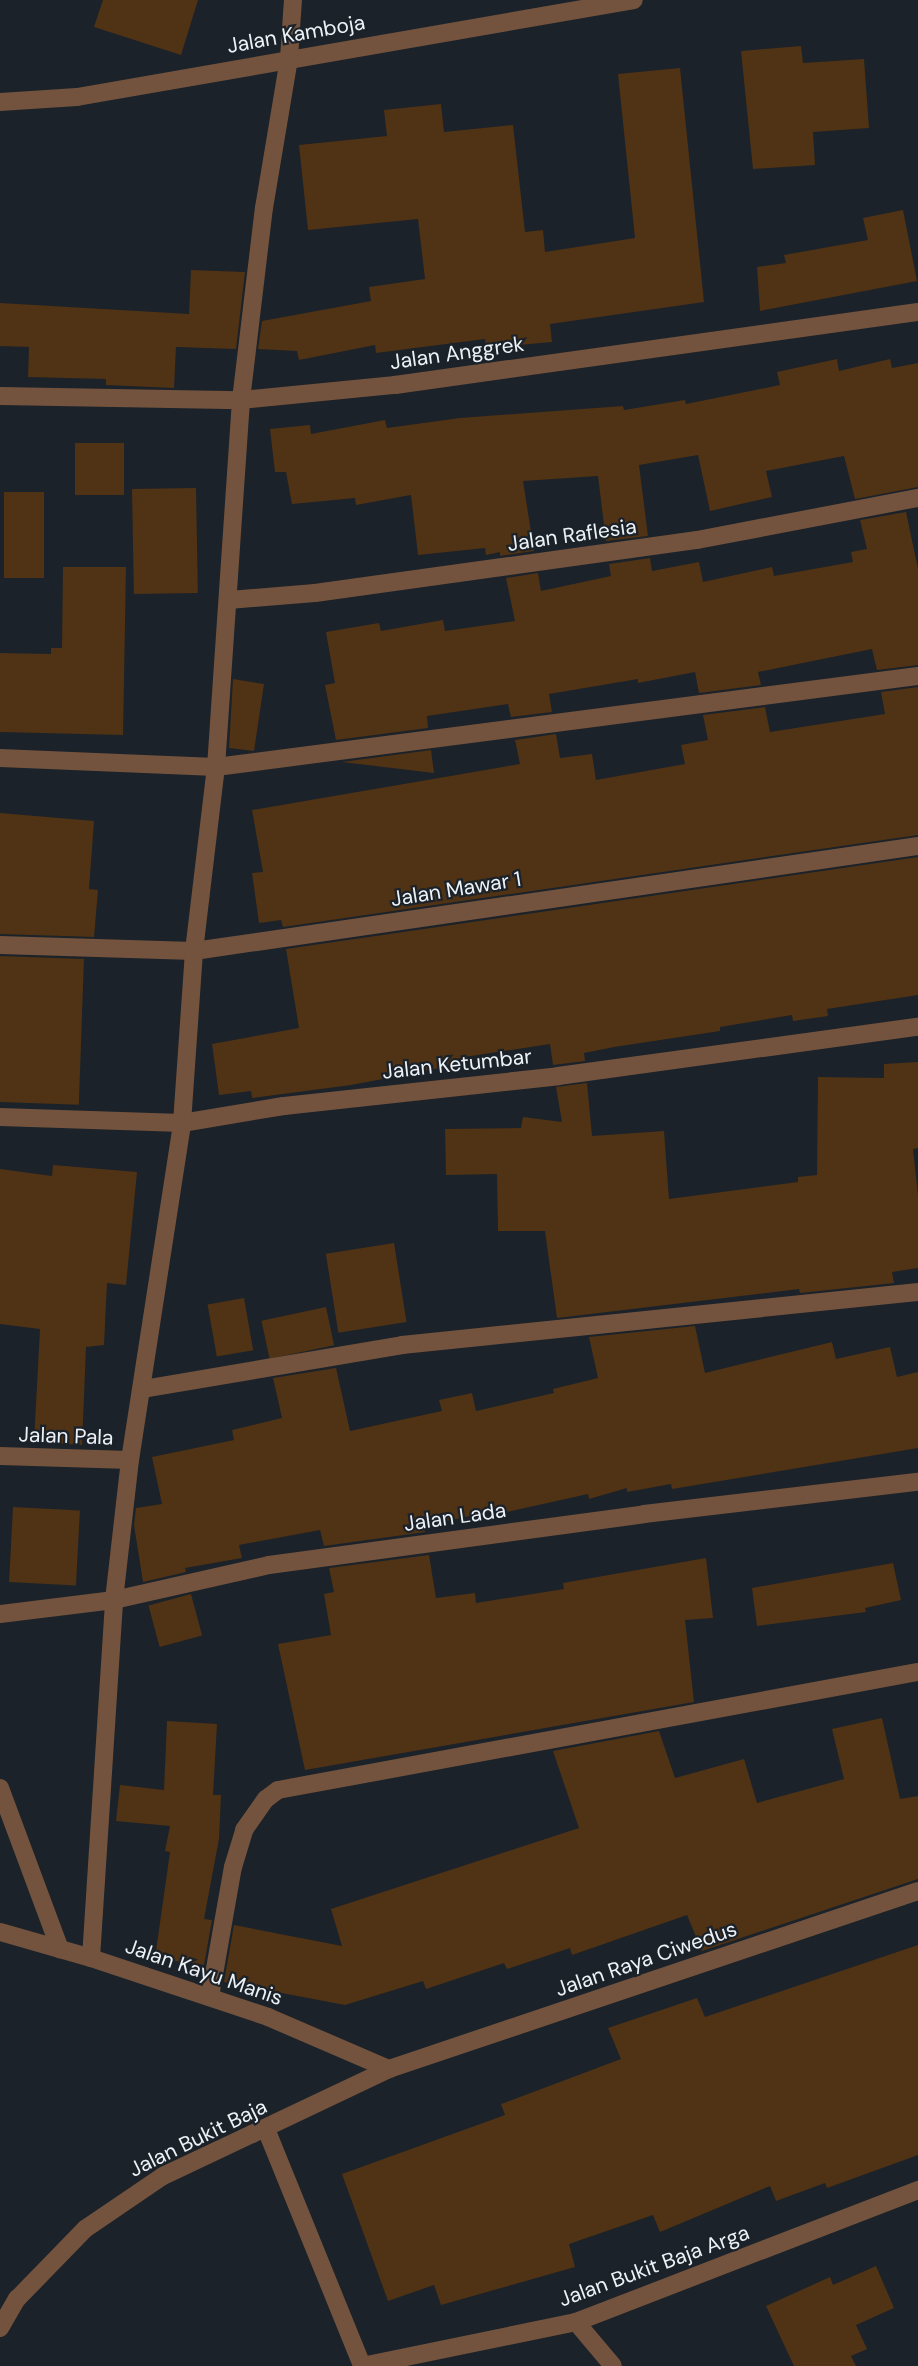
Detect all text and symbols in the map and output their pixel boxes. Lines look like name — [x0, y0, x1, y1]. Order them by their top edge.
street label: Jalan Kamboja — [225, 9, 367, 59]
street label: Jalan Anggrek — [388, 331, 526, 375]
street label: Jalan Raflesia — [506, 513, 638, 557]
street label: Jalan Mawar 1 — [389, 866, 523, 912]
street label: Jalan Ketumbar — [381, 1044, 533, 1084]
street label: Jalan Pala — [18, 1422, 114, 1450]
street label: Jalan Lada — [402, 1497, 508, 1537]
street label: Jalan Raya Ciwedus — [552, 1916, 740, 2002]
street label: Jalan Kayu Manis — [122, 1933, 286, 2011]
street label: Jalan Bukit Baja — [125, 2094, 271, 2182]
street label: Jalan Bukit Baja Arga — [555, 2220, 753, 2312]

